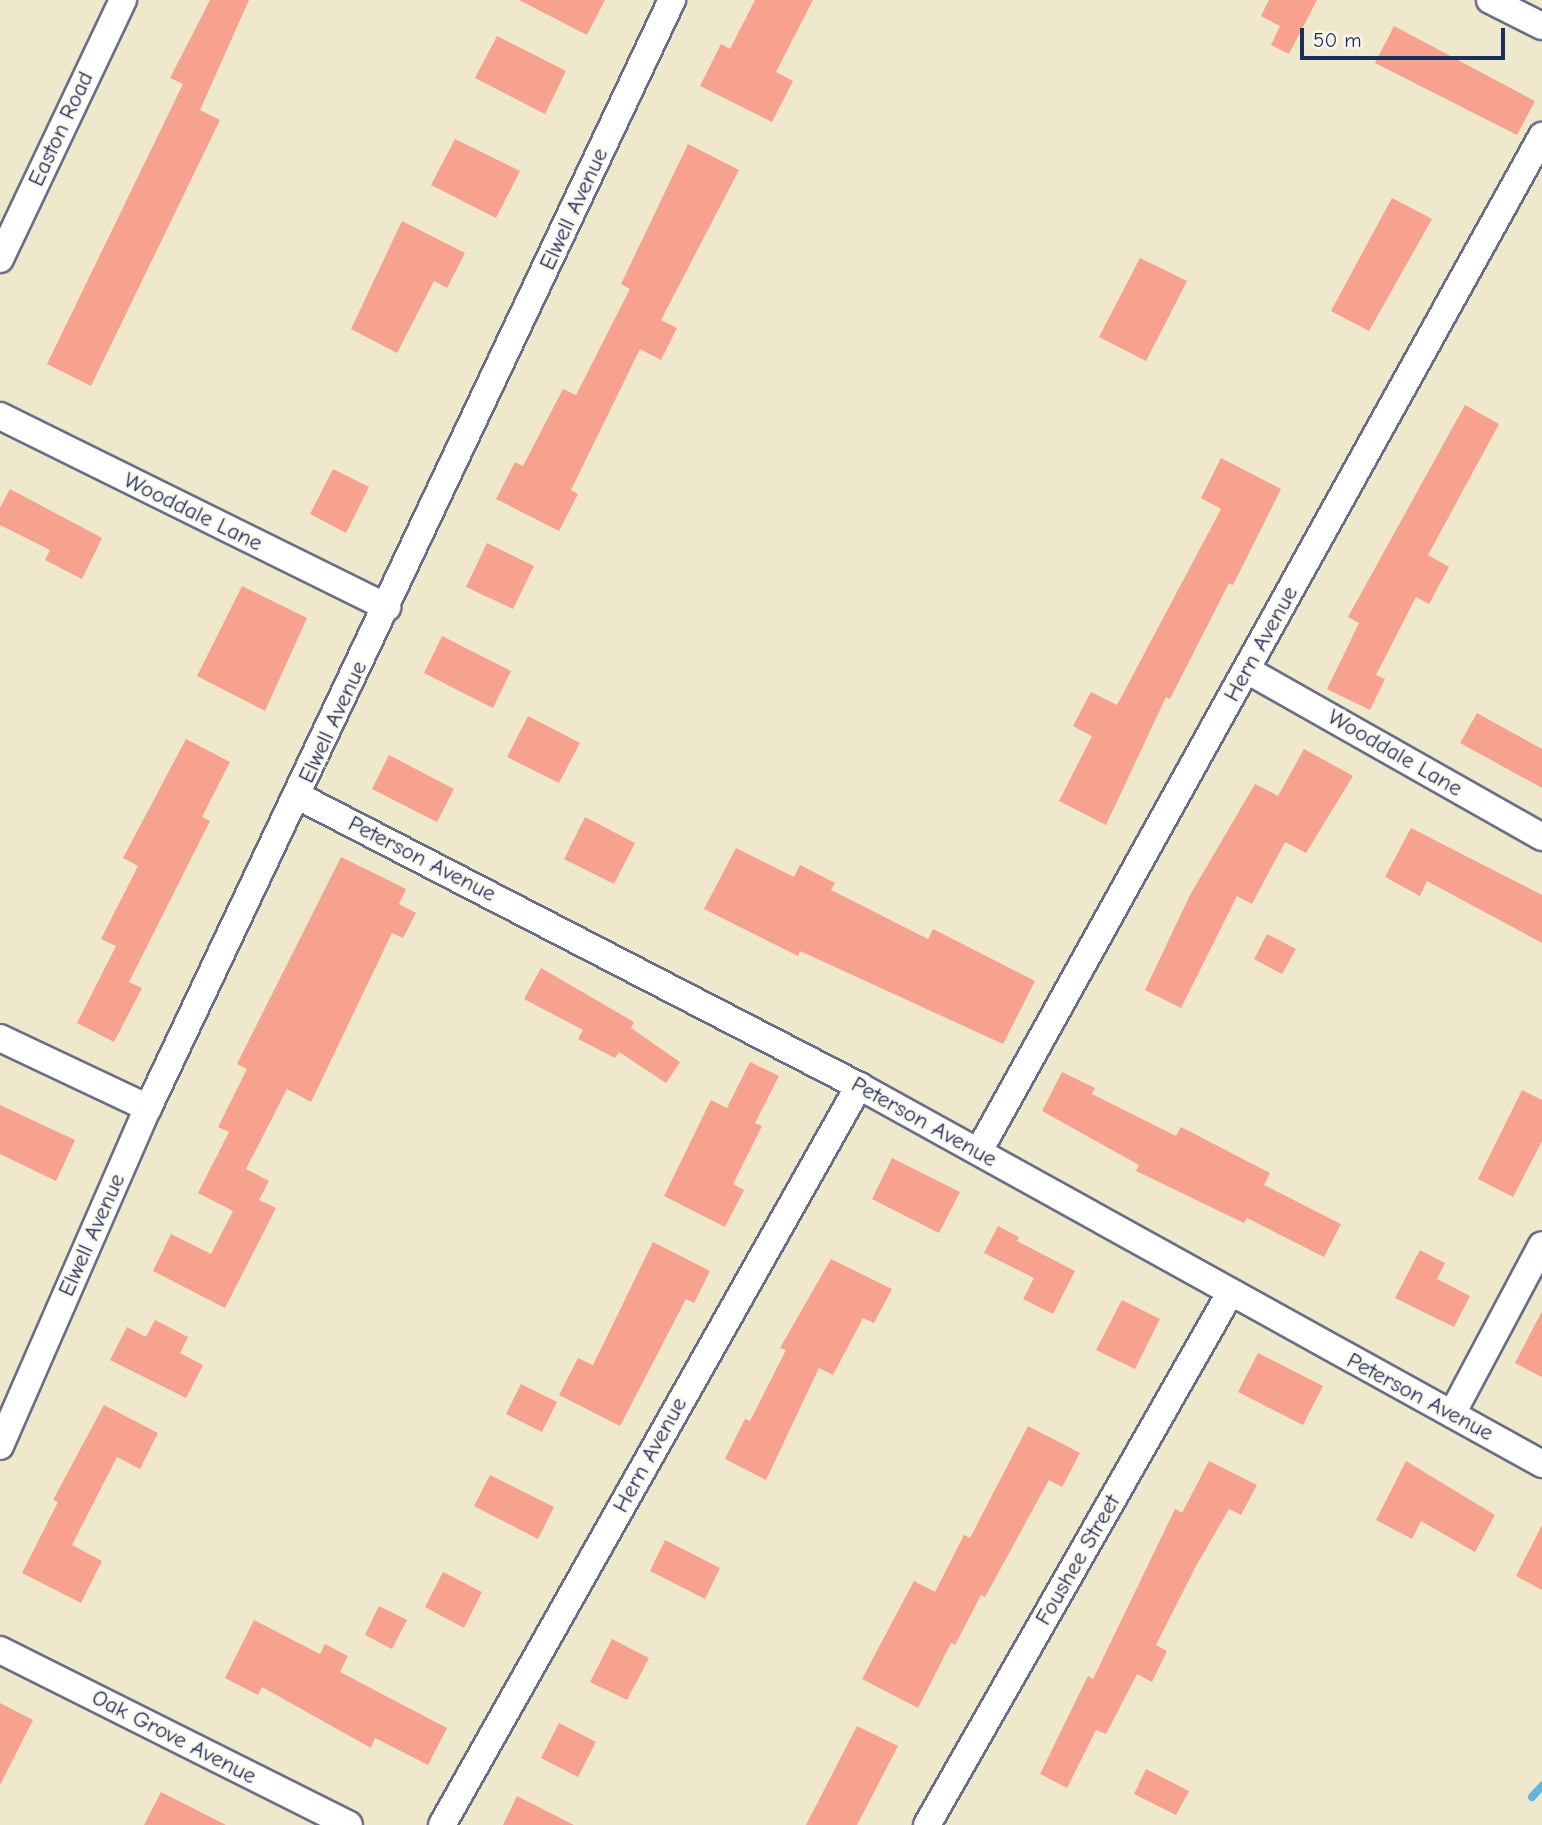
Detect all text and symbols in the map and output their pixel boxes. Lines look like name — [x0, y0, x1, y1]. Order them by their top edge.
scale bar — [1304, 14, 1509, 58]
text: 50 m — [1313, 28, 1362, 52]
street label: Easton Road — [22, 67, 100, 191]
street label: Elwell Avenue — [534, 144, 614, 274]
street label: Wooddale Lane — [119, 466, 267, 558]
street label: Hern Avenue — [1218, 581, 1304, 707]
street label: Elwell Avenue — [293, 657, 373, 787]
street label: Wooddale Lane — [1323, 703, 1467, 803]
street label: Peterson Avenue — [344, 810, 500, 908]
street label: Peterson Avenue — [846, 1071, 1002, 1173]
street label: Elwell Avenue — [53, 1169, 131, 1301]
street label: Peterson Avenue — [1342, 1347, 1498, 1447]
street label: Hern Avenue — [607, 1392, 693, 1518]
street label: Foushee Street — [1030, 1490, 1126, 1630]
street label: Oak Grove Avenue — [87, 1684, 261, 1790]

